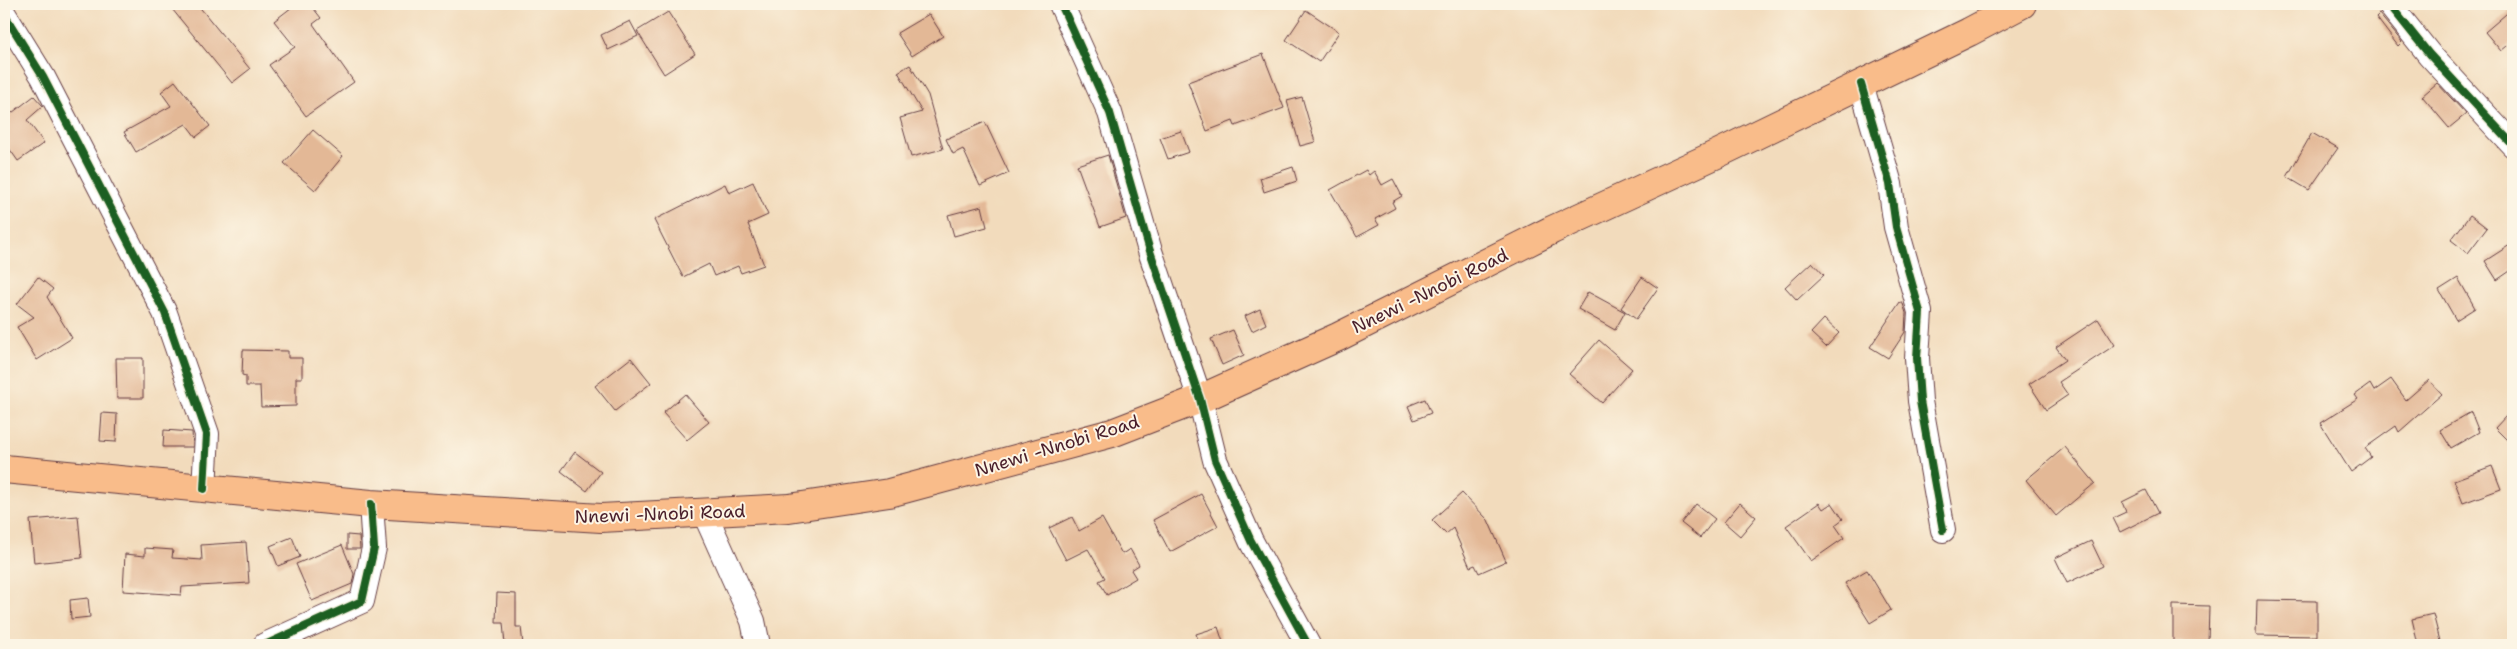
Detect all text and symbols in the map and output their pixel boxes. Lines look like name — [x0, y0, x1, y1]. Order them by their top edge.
street label: Nnewi -Nnobi Road — [1348, 243, 1512, 339]
street label: Nnewi -Nnobi Road — [972, 410, 1142, 482]
street label: Nnewi -Nnobi Road — [574, 499, 746, 529]

